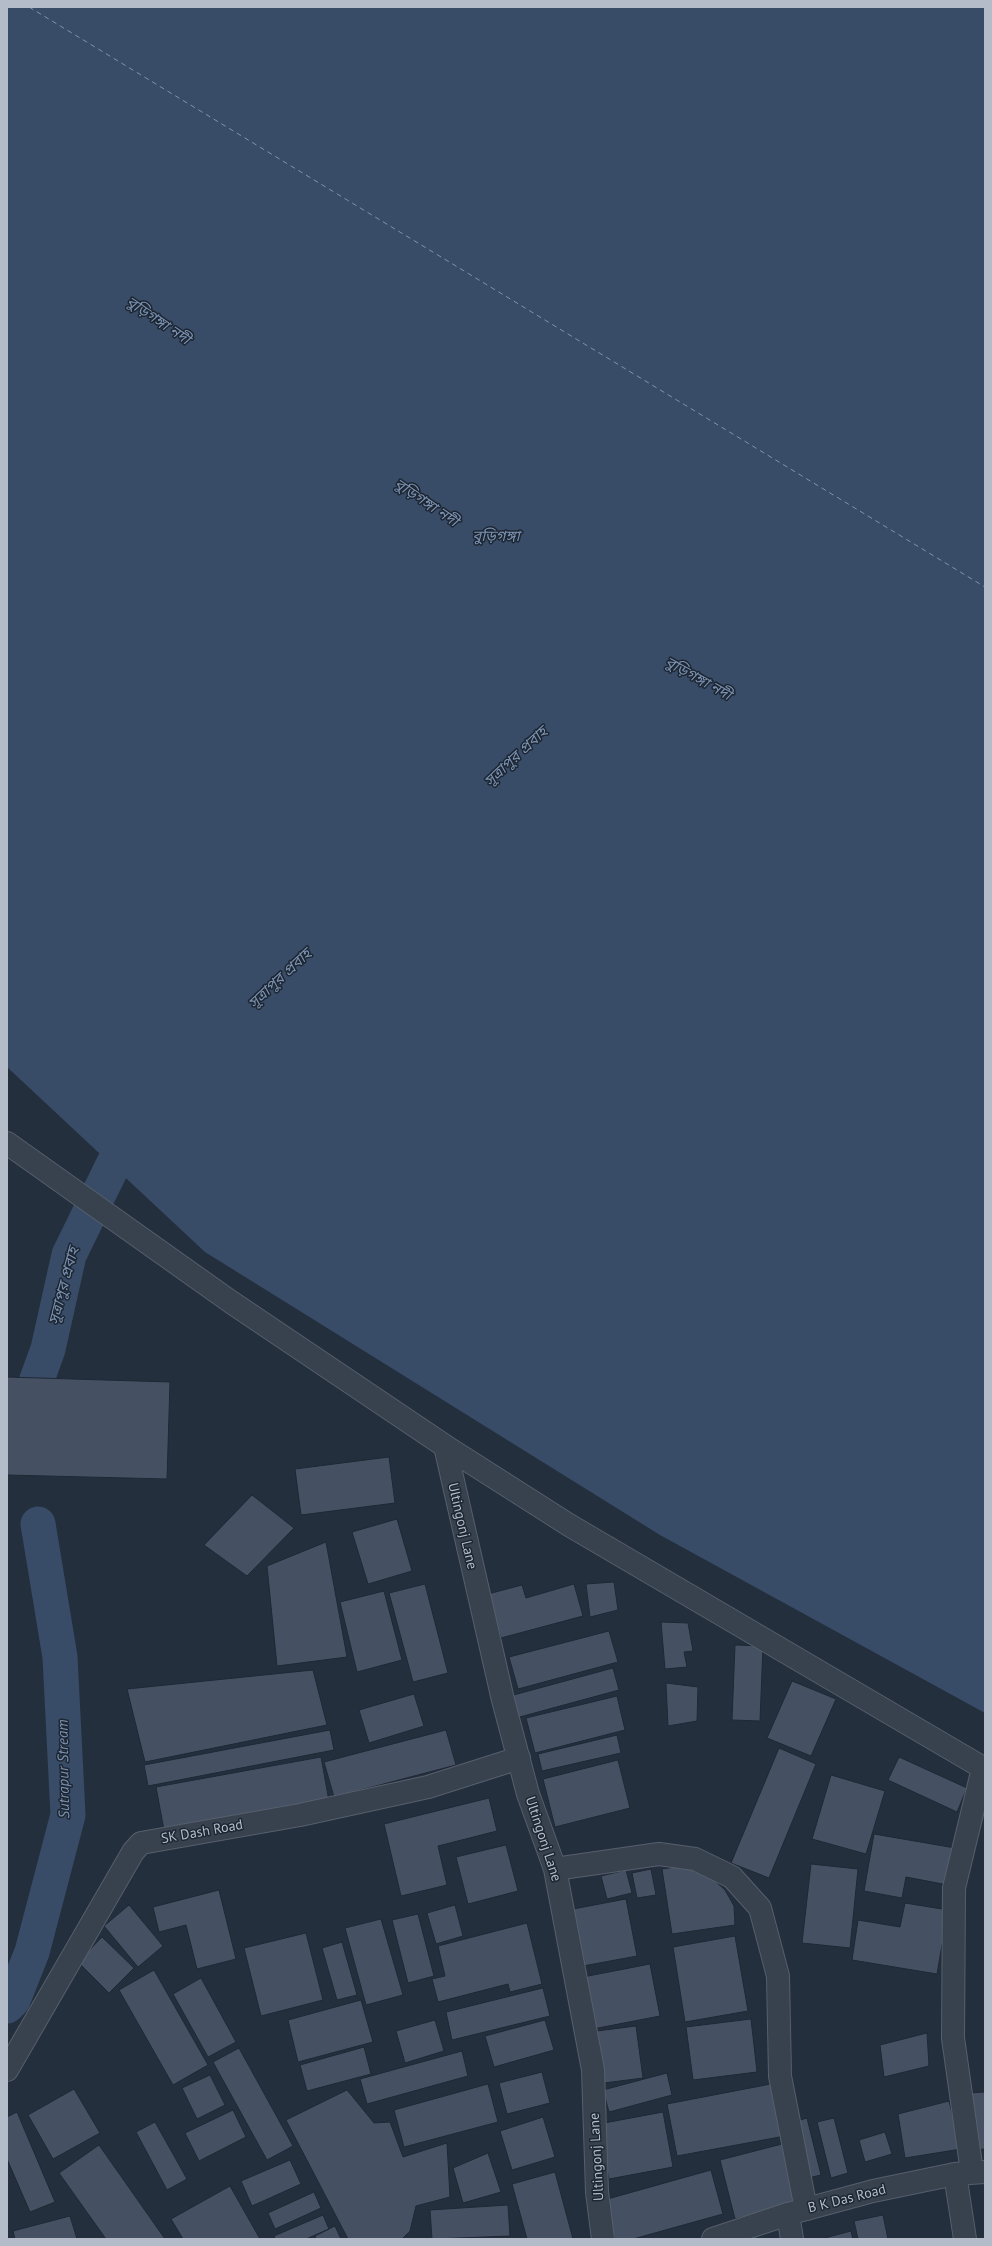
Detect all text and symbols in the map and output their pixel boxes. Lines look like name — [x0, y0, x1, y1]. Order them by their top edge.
water label: বুড়িগঙ্গা নদী — [123, 293, 193, 349]
water label: বুড়িগঙ্গা নদী — [391, 475, 461, 531]
water label: বুড়িগঙ্গা — [472, 528, 520, 546]
water label: বুড়িগঙ্গা নদী — [662, 653, 734, 705]
water label: সূত্রাপুর প্রবাহ — [481, 723, 551, 791]
water label: সূত্রাপুর প্রবাহ — [245, 945, 315, 1013]
water label: সূত্রাপুর প্রবাহ — [45, 1245, 83, 1327]
street label: Ultingonj Lane — [444, 1481, 480, 1571]
water label: Sutrapur Stream — [54, 1719, 74, 1819]
street label: Ultingonj Lane — [521, 1794, 565, 1884]
street label: SK Dash Road — [160, 1817, 244, 1847]
street label: Ultingonj Lane — [586, 2113, 608, 2201]
street label: B K Das Road — [806, 2181, 888, 2217]

